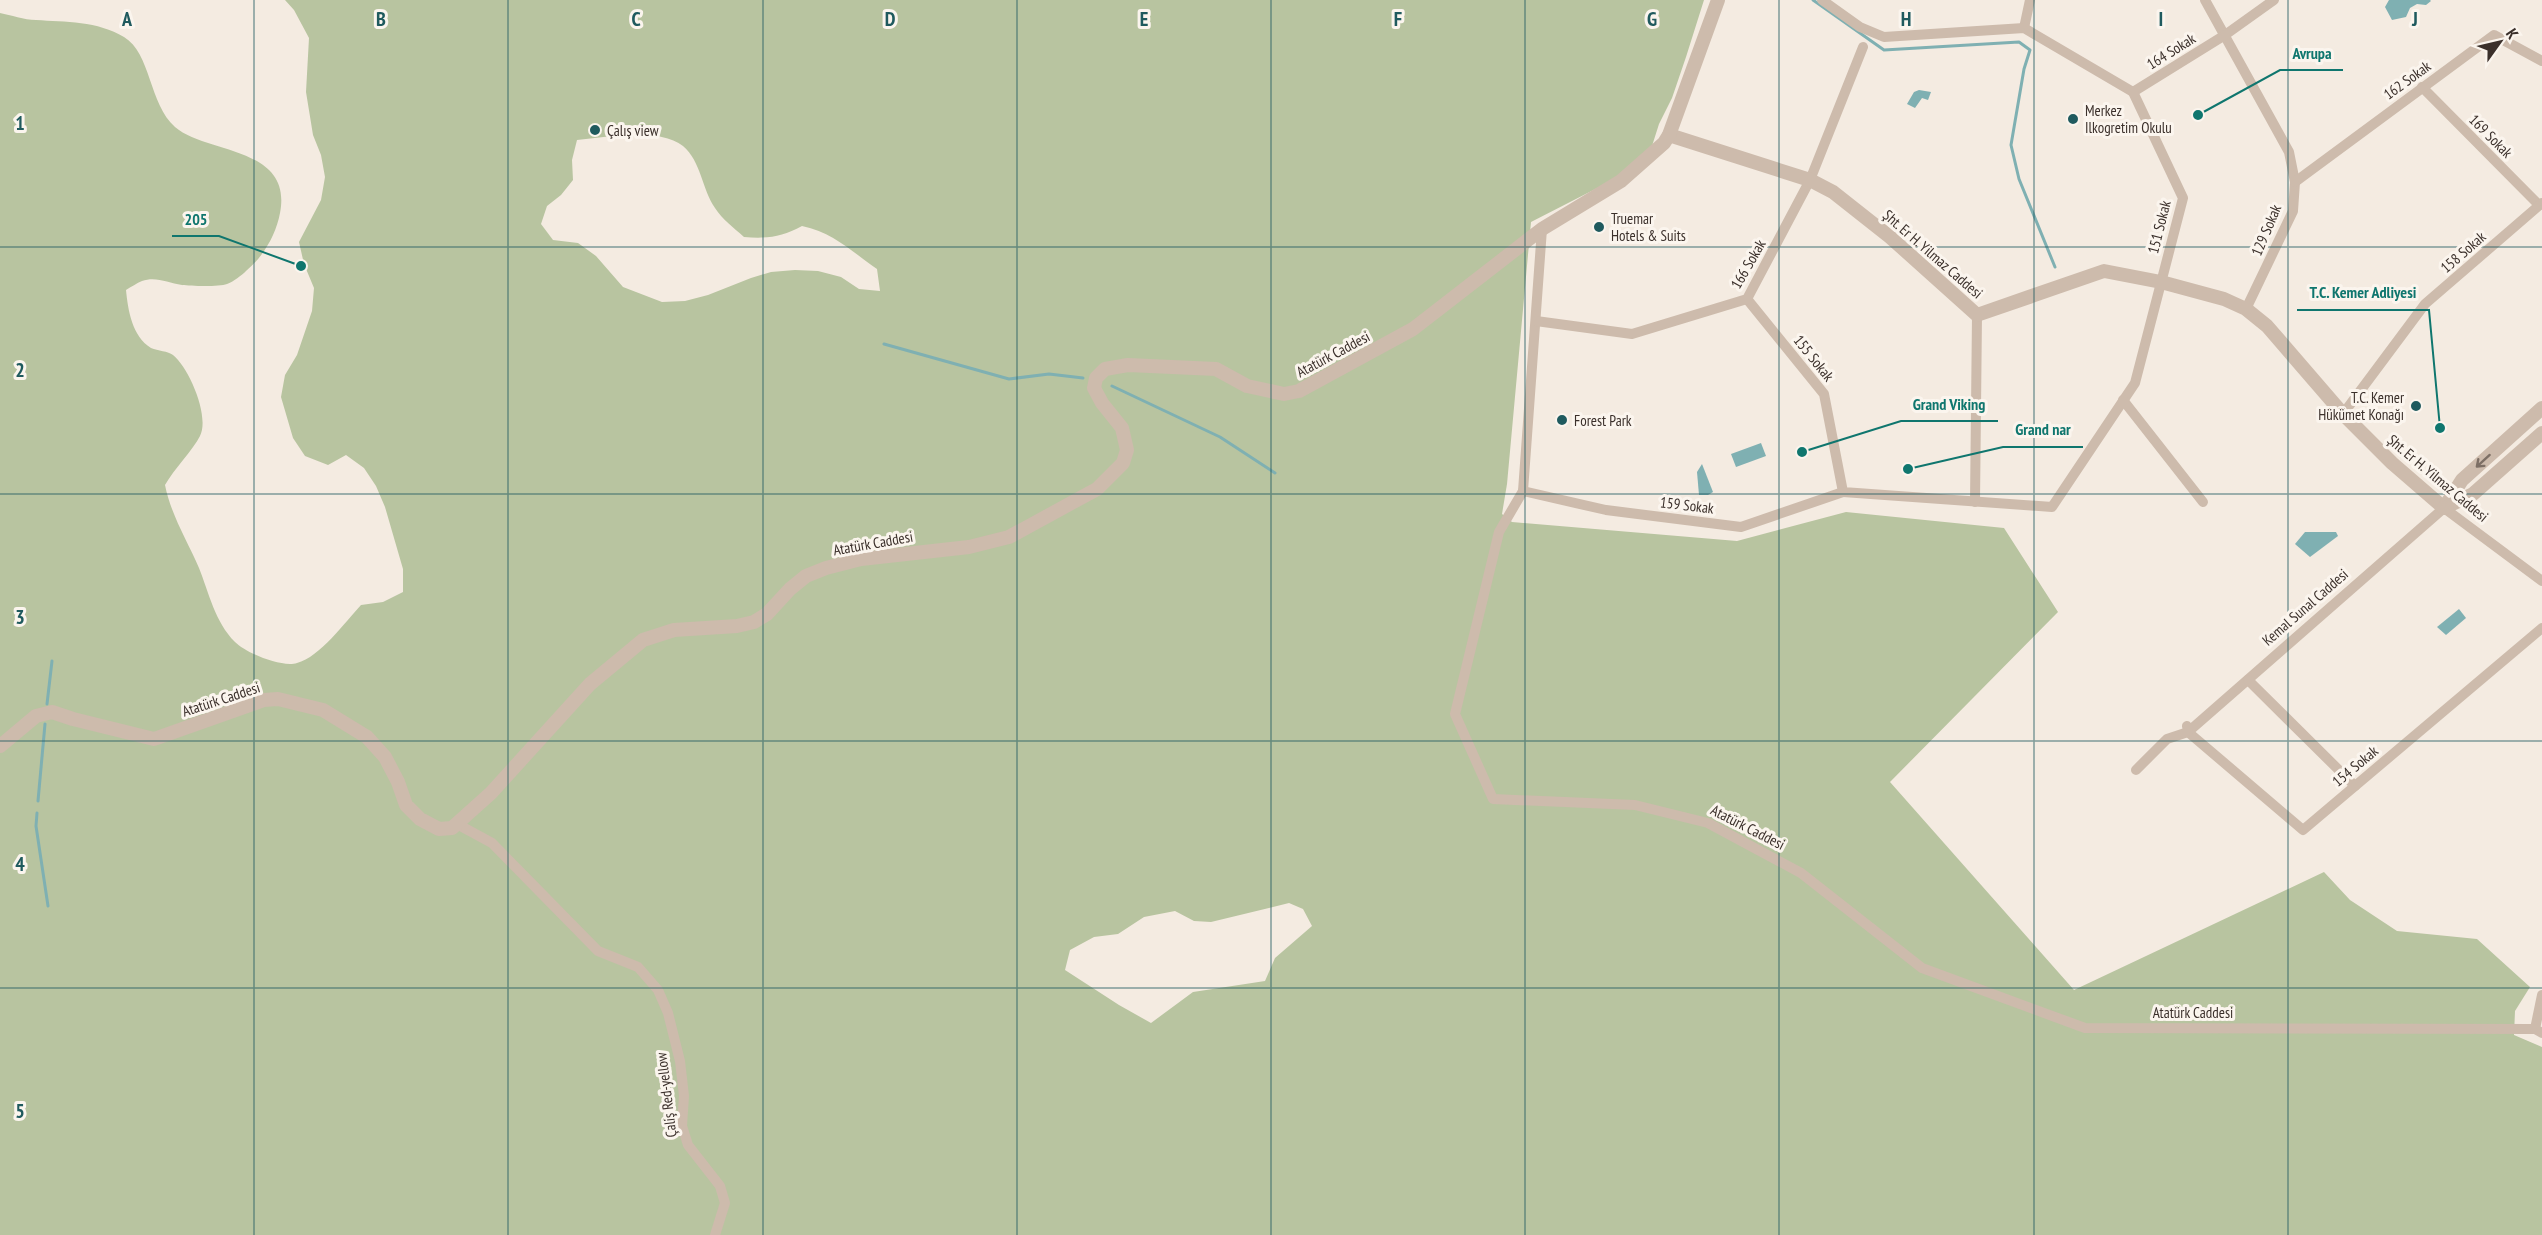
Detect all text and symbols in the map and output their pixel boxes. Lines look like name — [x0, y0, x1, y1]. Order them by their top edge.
text: A — [121, 6, 133, 32]
text: B — [376, 6, 386, 32]
text: C — [631, 6, 641, 32]
text: D — [885, 6, 896, 32]
text: E — [1140, 6, 1148, 32]
text: F — [1394, 6, 1402, 32]
text: G — [1647, 6, 1657, 32]
text: H — [1901, 6, 1911, 32]
text: I — [2159, 6, 2163, 32]
text: J — [2411, 6, 2418, 32]
north arrow — [2470, 12, 2530, 72]
text: K — [2502, 25, 2523, 43]
street label: 164 Sokak — [2143, 29, 2199, 73]
callout: Avrupa — [2280, 36, 2343, 70]
text: Avrupa — [2291, 43, 2332, 63]
street label: 162 Sokak — [2380, 56, 2435, 104]
place label: Merkez Ilkogretim Okulu — [2085, 101, 2172, 137]
text: 1 — [15, 110, 25, 136]
street label: 169 Sokak — [2465, 110, 2517, 162]
marker: Merkez Ilkogretim Okulu — [2066, 112, 2080, 126]
place label: Çalış view — [607, 121, 659, 140]
marker: Çalış view — [588, 123, 602, 137]
street label: 151 Sokak — [2143, 198, 2175, 255]
street label: 129 Sokak — [2247, 201, 2285, 259]
callout: 205 — [172, 202, 219, 236]
street label: Şht. Er H. Yilmaz Caddesi — [1879, 205, 1987, 303]
text: 205 — [185, 209, 207, 229]
place label: Truemar Hotels & Suits — [1611, 209, 1686, 245]
marker: Truemar Hotels & Suits — [1592, 220, 1606, 234]
street label: 158 Sokak — [2436, 227, 2490, 277]
street label: 166 Sokak — [1726, 236, 1770, 292]
callout: T.C. Kemer Adliyesi — [2297, 276, 2429, 310]
text: T.C. Kemer Adliyesi — [2310, 282, 2417, 302]
street label: Atatürk Caddesi — [1293, 327, 1373, 381]
street label: 155 Sokak — [1790, 331, 1838, 385]
text: 2 — [15, 357, 25, 383]
callout: Grand Viking — [1901, 387, 1998, 421]
place label: T.C. Kemer Hükümet Konağı — [2318, 388, 2405, 424]
text: Grand Viking — [1913, 394, 1985, 414]
marker: T.C. Kemer Hükümet Konağı — [2409, 399, 2423, 413]
place label: Forest Park — [1574, 411, 1632, 430]
marker: Forest Park — [1555, 413, 1569, 427]
callout: Grand nar — [2003, 413, 2083, 447]
text: Grand nar — [2015, 419, 2071, 439]
street label: Şht. Er H. Yilmaz Caddesi — [2384, 430, 2492, 526]
one-way arrow — [2476, 454, 2491, 468]
street label: 159 Sokak — [1659, 492, 1715, 518]
street label: Atatürk Caddesi — [832, 527, 914, 559]
street label: Kemal Sunal Caddesi — [2258, 564, 2352, 650]
text: 3 — [15, 604, 25, 630]
street label: Atatürk Caddesi — [180, 678, 262, 720]
street label: 154 Sokak — [2328, 741, 2382, 791]
street label: Atatürk Caddesi — [1708, 800, 1788, 854]
text: 4 — [15, 851, 25, 877]
street label: Atatürk Caddesi — [2153, 1003, 2233, 1022]
street label: Çaliş Red-yellow — [651, 1051, 681, 1139]
text: 5 — [15, 1098, 25, 1124]

